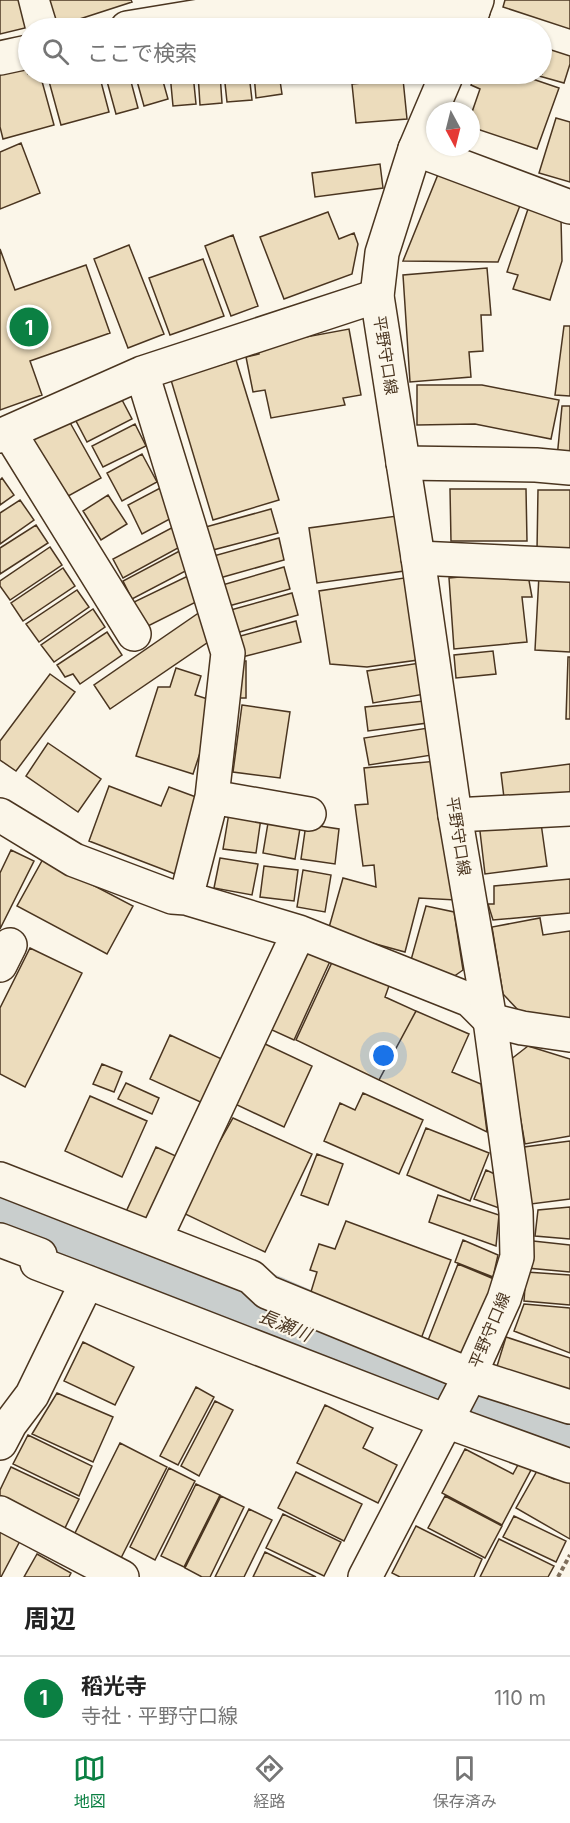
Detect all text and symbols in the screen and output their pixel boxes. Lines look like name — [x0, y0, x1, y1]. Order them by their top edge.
search box — [18, 18, 552, 84]
icon: search — [39, 35, 72, 68]
text: ここで検索 — [87, 40, 197, 66]
north arrow — [426, 102, 480, 156]
pin: 1 — [9, 304, 48, 350]
street label: 平野守口線 — [370, 314, 402, 396]
street label: 平野守口線 — [443, 795, 475, 877]
your location — [369, 1041, 398, 1070]
street label: 平野守口線 — [464, 1289, 514, 1371]
water label: 長瀬川 — [256, 1305, 316, 1346]
text: 周辺 — [24, 1603, 76, 1634]
text: 稻光寺 — [81, 1673, 147, 1699]
text: 1 — [39, 1686, 48, 1710]
text: 110 m — [494, 1686, 546, 1710]
text: 寺社 · 平野守口線 — [81, 1704, 238, 1728]
tab: 地図 — [73, 1752, 106, 1812]
tab: 経路 — [253, 1752, 286, 1812]
tab: 保存済み — [433, 1752, 497, 1812]

